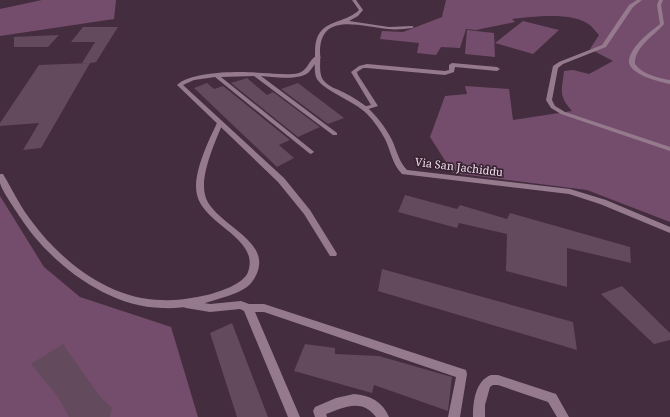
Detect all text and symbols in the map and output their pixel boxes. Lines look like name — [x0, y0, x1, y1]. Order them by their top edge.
street label: Via San Jachiddu — [414, 154, 504, 179]

